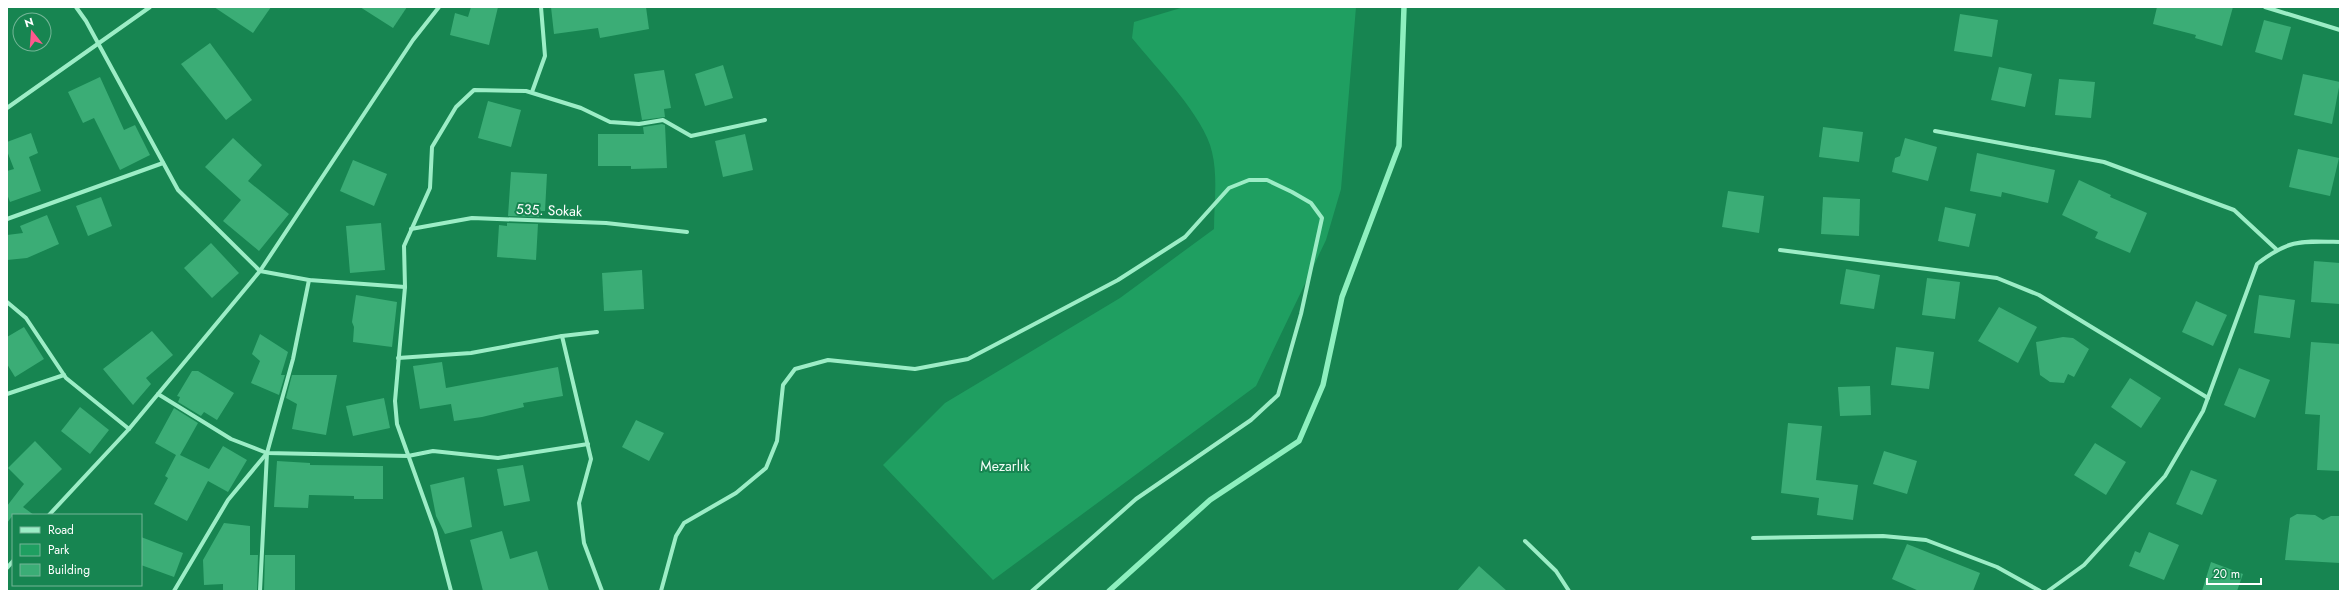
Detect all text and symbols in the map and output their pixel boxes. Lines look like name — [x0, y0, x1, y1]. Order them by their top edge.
north arrow — [12, 12, 52, 52]
text: N — [23, 14, 36, 31]
street label: 535. Sokak — [516, 199, 583, 221]
park label: Mezarlık — [980, 456, 1031, 476]
legend — [12, 514, 142, 586]
text: Road — [48, 521, 74, 539]
text: Park — [48, 541, 70, 559]
scale bar — [2207, 560, 2261, 586]
text: Building — [48, 561, 90, 579]
text: 20 m — [2213, 565, 2240, 583]

